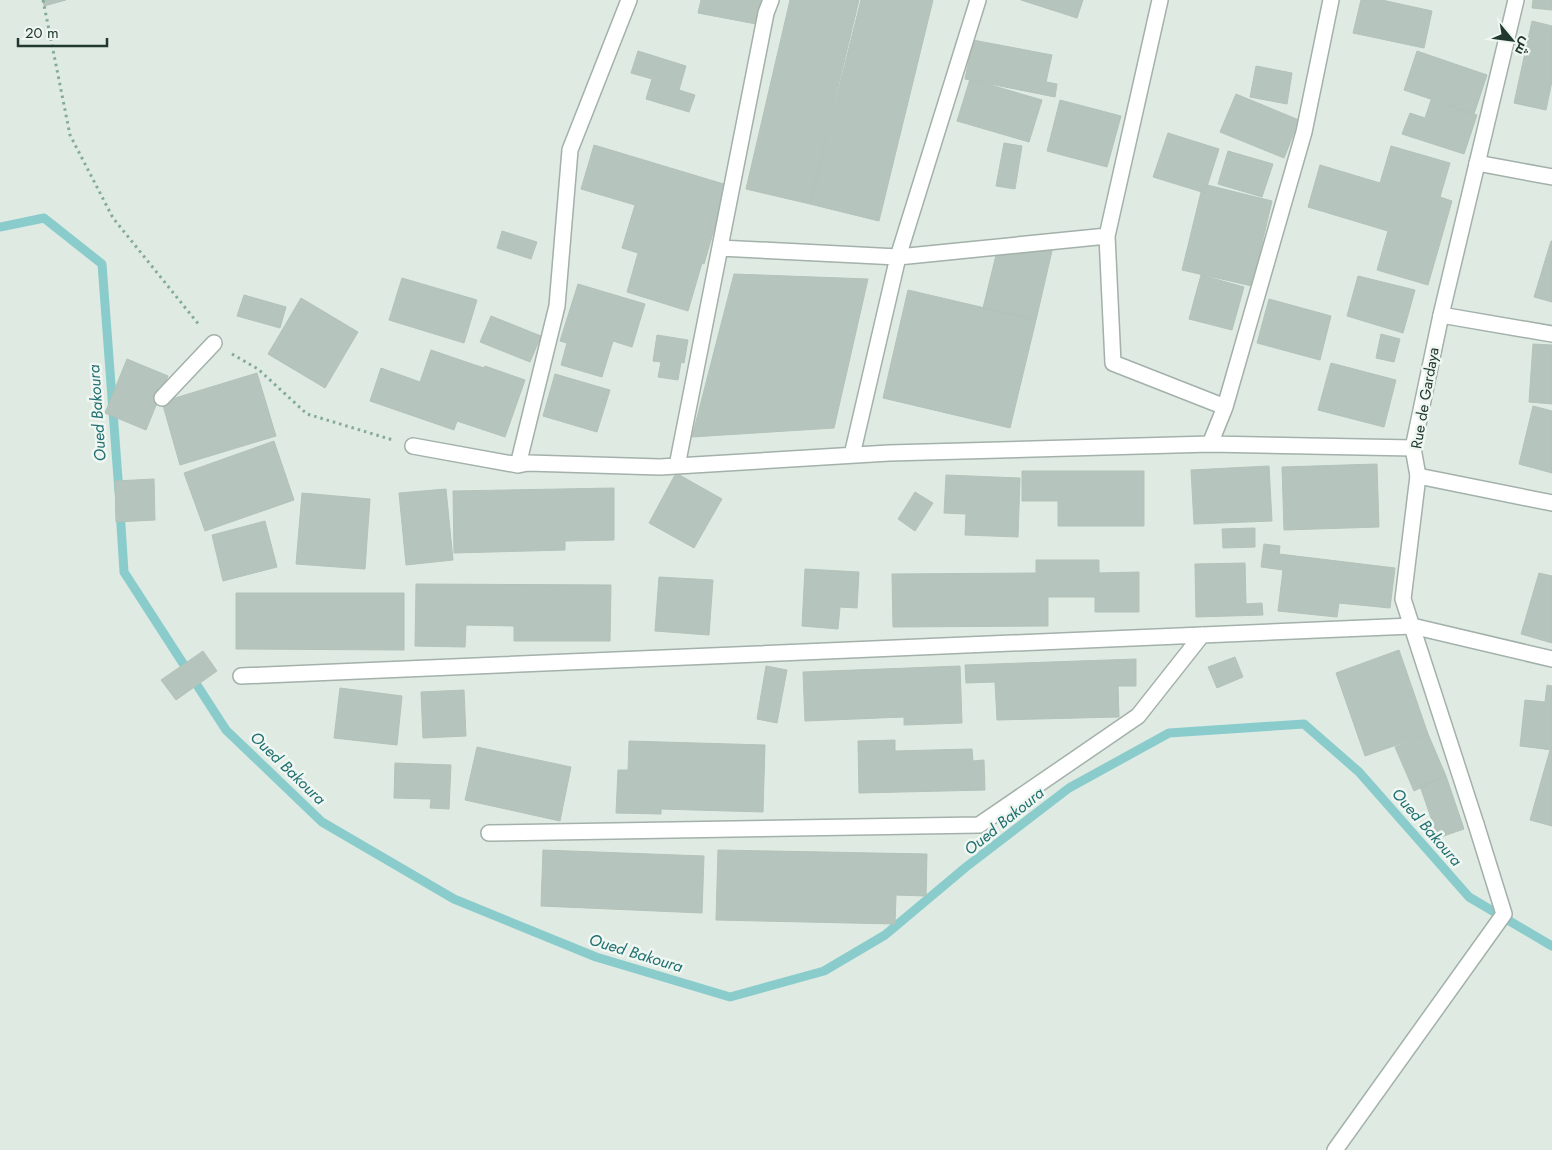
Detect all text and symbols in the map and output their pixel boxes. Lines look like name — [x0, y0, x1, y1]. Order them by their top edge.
scale bar — [18, 15, 106, 47]
north arrow — [1487, 15, 1537, 65]
text: 20 m — [25, 22, 59, 44]
text: ش — [1510, 34, 1536, 59]
street label: Rue de Gardaya — [1405, 345, 1445, 451]
water label: Oued Bakoura — [82, 364, 112, 462]
water label: Oued Bakoura — [245, 726, 331, 810]
water label: Oued Bakoura — [959, 781, 1049, 860]
water label: Oued Bakoura — [1387, 783, 1468, 871]
water label: Oued Bakoura — [586, 928, 686, 978]

